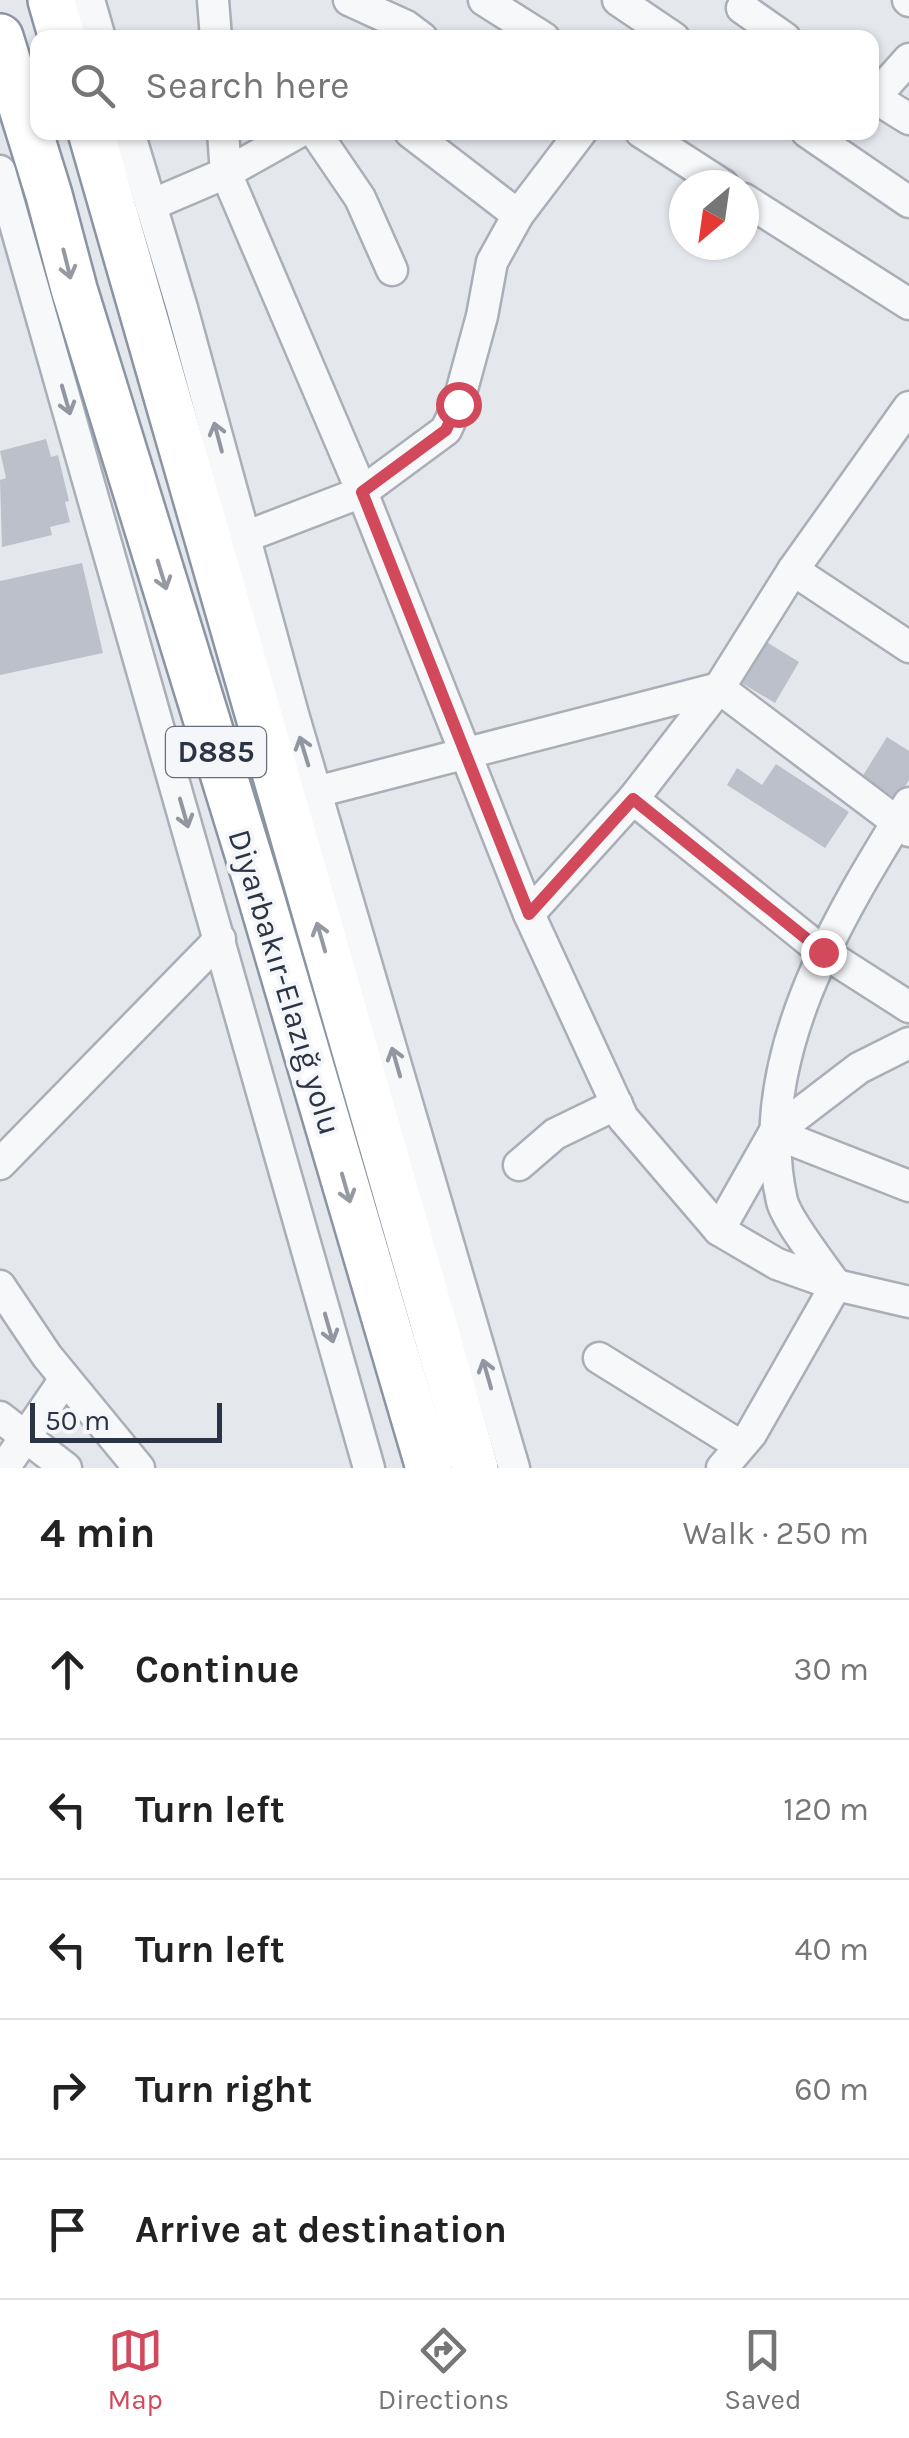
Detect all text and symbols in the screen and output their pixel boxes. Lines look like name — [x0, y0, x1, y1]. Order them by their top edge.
search box — [30, 30, 879, 140]
icon: search — [65, 58, 120, 113]
text: Search here — [145, 63, 349, 108]
north arrow — [669, 170, 759, 260]
one-way arrow — [59, 247, 77, 279]
route start — [436, 382, 482, 428]
one-way arrow — [58, 383, 76, 415]
one-way arrow — [207, 422, 226, 454]
one-way arrow — [154, 559, 172, 591]
road number: D885 — [166, 727, 266, 777]
one-way arrow — [294, 735, 312, 767]
one-way arrow — [176, 797, 194, 828]
street label: Diyarbakır-Elazığ yolu — [220, 825, 349, 1139]
one-way arrow — [311, 922, 330, 954]
route end — [801, 930, 847, 976]
one-way arrow — [386, 1047, 404, 1079]
one-way arrow — [338, 1172, 356, 1203]
one-way arrow — [321, 1312, 340, 1343]
one-way arrow — [477, 1359, 495, 1390]
scale bar — [30, 1398, 222, 1442]
text: 50 m — [45, 1404, 110, 1437]
text: 4 min — [40, 1508, 155, 1558]
text: Walk · 250 m — [683, 1515, 869, 1552]
icon: ahead — [40, 1642, 95, 1697]
text: Continue — [135, 1647, 299, 1692]
text: 30 m — [794, 1651, 869, 1688]
icon: left — [40, 1782, 95, 1837]
text: Turn left — [135, 1787, 285, 1832]
text: 120 m — [783, 1791, 869, 1828]
icon: left — [40, 1922, 95, 1977]
text: Turn left — [135, 1927, 285, 1972]
text: 40 m — [795, 1931, 869, 1968]
icon: right — [40, 2062, 95, 2117]
text: Turn right — [135, 2067, 312, 2112]
text: 60 m — [794, 2071, 869, 2108]
icon: arrive — [40, 2202, 95, 2257]
text: Arrive at destination — [135, 2207, 507, 2252]
tab: Map — [107, 2323, 163, 2416]
tab: Directions — [378, 2323, 509, 2416]
tab: Saved — [724, 2323, 802, 2416]

